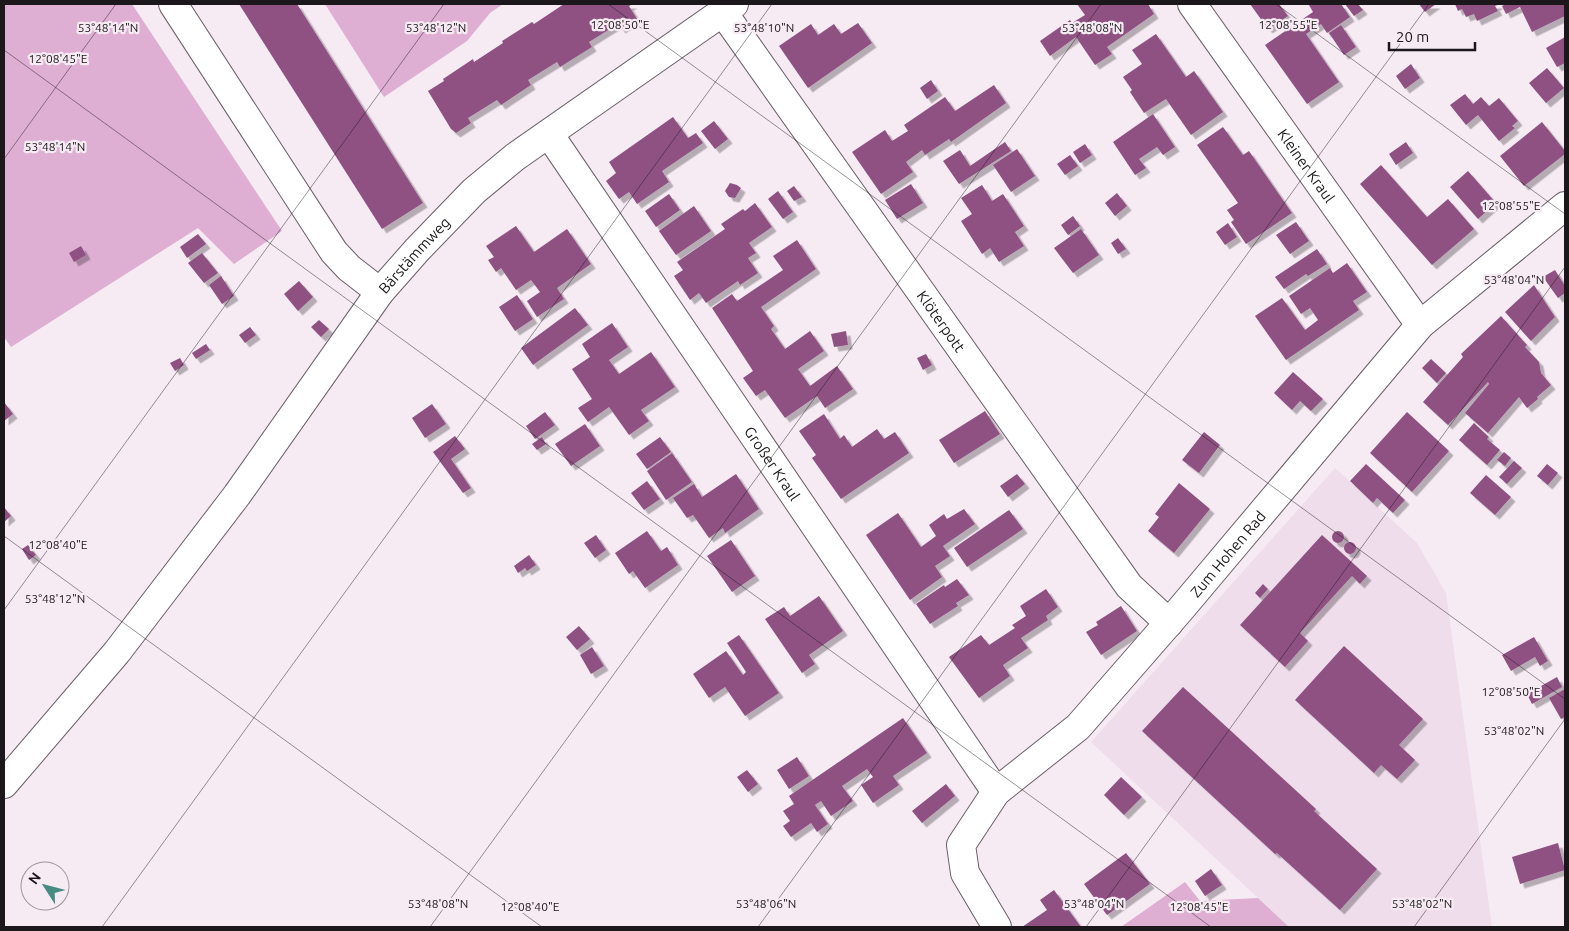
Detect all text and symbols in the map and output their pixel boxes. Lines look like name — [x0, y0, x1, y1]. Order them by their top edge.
text: 12°08'50"E — [591, 18, 650, 31]
text: 12°08'55"E — [1259, 18, 1318, 31]
scale bar — [1389, 20, 1475, 52]
text: 53°48'14"N — [78, 21, 138, 34]
text: 53°48'12"N — [406, 21, 466, 34]
text: 53°48'10"N — [734, 21, 794, 34]
text: 53°48'08"N — [1062, 21, 1122, 34]
text: 20 m — [1396, 28, 1429, 45]
text: 12°08'45"E — [29, 52, 88, 65]
street label: Kleiner Kraul — [1275, 125, 1339, 205]
text: 53°48'14"N — [25, 140, 85, 153]
text: 12°08'55"E — [1482, 199, 1541, 212]
street label: Bärstämmweg — [375, 213, 453, 296]
text: 53°48'04"N — [1484, 273, 1544, 286]
street label: Klöterpott — [914, 287, 969, 355]
street label: Großer Kraul — [741, 423, 804, 504]
street label: Zum Hohen Rad — [1186, 507, 1268, 600]
text: 12°08'40"E — [29, 538, 88, 551]
text: 53°48'12"N — [25, 592, 85, 605]
text: 12°08'50"E — [1482, 685, 1541, 698]
text: 53°48'02"N — [1484, 724, 1544, 737]
north arrow — [20, 861, 70, 911]
text: N — [25, 869, 44, 887]
text: 53°48'08"N — [408, 897, 468, 910]
text: 53°48'06"N — [736, 897, 796, 910]
text: 53°48'04"N — [1064, 897, 1124, 910]
text: 53°48'02"N — [1392, 897, 1452, 910]
text: 12°08'40"E — [501, 900, 560, 913]
text: 12°08'45"E — [1170, 900, 1229, 913]

